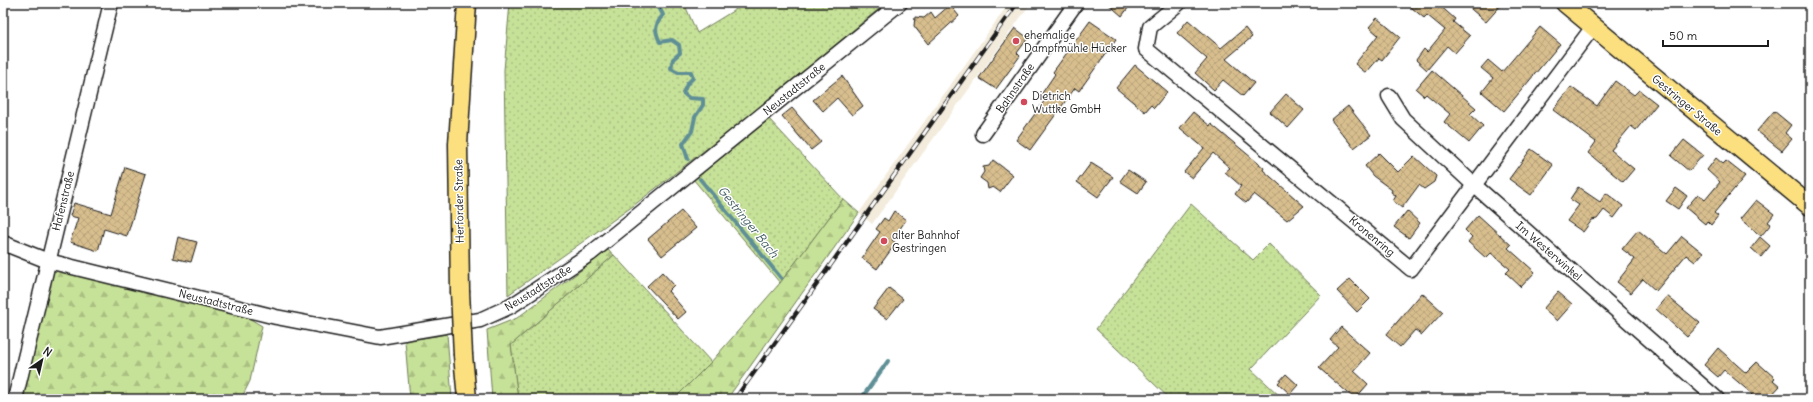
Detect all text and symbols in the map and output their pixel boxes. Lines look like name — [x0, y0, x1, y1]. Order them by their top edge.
scale bar — [1663, 22, 1768, 48]
place label: ehemalige Dampfmühle Hücker — [1024, 28, 1127, 55]
text: 50 m — [1669, 28, 1698, 43]
marker: ehemalige Dampfmühle Hücker — [1011, 36, 1021, 46]
street label: Neustadtstraße — [760, 60, 828, 118]
street label: Bahnstraße — [993, 60, 1037, 116]
street label: Gestringer Straße — [1649, 72, 1725, 138]
place label: Dietrich Wuttke GmbH — [1032, 89, 1101, 116]
marker: Dietrich Wuttke GmbH — [1019, 97, 1029, 107]
street label: Herforder Straße — [451, 159, 467, 243]
street label: Hafenstraße — [49, 170, 77, 232]
water label: Gestringer Bach — [715, 183, 783, 261]
street label: Kronenring — [1346, 213, 1398, 259]
street label: Im Westerwinkel — [1513, 219, 1585, 283]
place label: alter Bahnhof Gestringen — [892, 228, 960, 255]
marker: alter Bahnhof Gestringen — [879, 236, 889, 246]
street label: Neustadtstraße — [502, 262, 574, 314]
street label: Neustadtstraße — [177, 286, 255, 318]
north arrow — [22, 340, 62, 380]
text: N — [41, 344, 55, 360]

